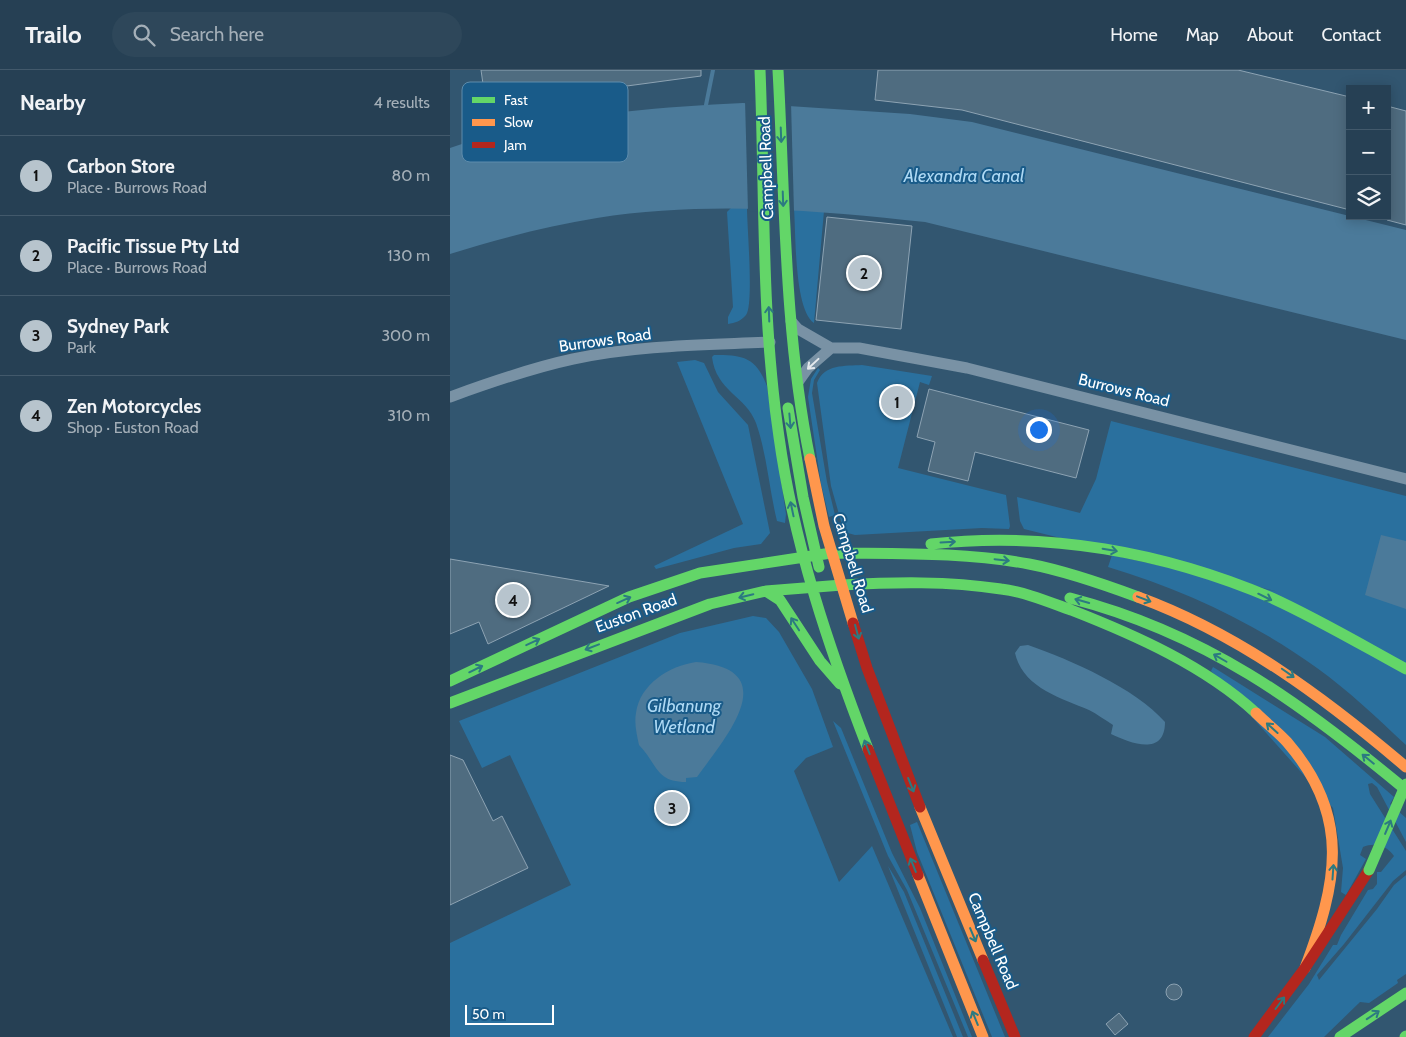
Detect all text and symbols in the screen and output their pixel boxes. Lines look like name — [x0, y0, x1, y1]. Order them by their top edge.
search box — [112, 12, 462, 57]
text: Trailo — [25, 20, 82, 49]
icon: search — [130, 21, 158, 49]
text: Search here — [170, 23, 264, 46]
text: Home — [1110, 24, 1158, 46]
text: Map — [1186, 24, 1219, 46]
text: About — [1247, 24, 1293, 46]
text: Contact — [1321, 24, 1381, 46]
legend — [462, 82, 628, 162]
map controls — [1346, 85, 1391, 220]
button: + — [1346, 85, 1391, 130]
text: Nearby — [20, 90, 86, 115]
text: Fast — [504, 91, 528, 109]
text: 4 results — [373, 93, 430, 112]
text: Slow — [504, 113, 533, 131]
street label: Campbell Road — [755, 116, 777, 220]
one-way arrow — [777, 127, 786, 143]
button: − — [1346, 130, 1391, 175]
text: Jam — [503, 136, 526, 154]
text: Carbon Store — [67, 155, 175, 178]
water label: Alexandra Canal — [903, 165, 1025, 187]
text: 1 — [33, 166, 39, 185]
text: 80 m — [392, 166, 430, 185]
button: layers — [1346, 175, 1391, 220]
text: Place · Burrows Road — [67, 178, 207, 197]
one-way arrow — [779, 191, 788, 207]
text: Pacific Tissue Pty Ltd — [67, 235, 239, 258]
text: 2 — [32, 246, 40, 265]
text: 130 m — [387, 246, 430, 265]
pin: 2 — [848, 254, 880, 292]
text: Place · Burrows Road — [67, 258, 207, 277]
one-way arrow — [764, 306, 774, 322]
text: Sydney Park — [67, 315, 169, 338]
street label: Burrows Road — [558, 324, 652, 356]
text: 3 — [32, 326, 40, 345]
text: 300 m — [381, 326, 430, 345]
text: Park — [67, 338, 96, 357]
one-way arrow — [807, 358, 819, 370]
street label: Burrows Road — [1077, 370, 1171, 410]
pin: 1 — [881, 383, 913, 421]
text: Zen Motorcycles — [67, 395, 201, 418]
text: 4 — [31, 406, 41, 425]
text: 310 m — [387, 406, 430, 425]
one-way arrow — [785, 413, 794, 429]
your location — [1026, 417, 1052, 443]
text: Shop · Euston Road — [67, 418, 199, 437]
one-way arrow — [786, 502, 796, 518]
street label: Campbell Road — [829, 511, 877, 615]
one-way arrow — [940, 538, 956, 547]
one-way arrow — [1102, 545, 1118, 555]
one-way arrow — [994, 555, 1010, 565]
pin: 4 — [497, 581, 529, 619]
street label: Euston Road — [593, 590, 679, 636]
one-way arrow — [738, 592, 754, 601]
one-way arrow — [1258, 592, 1273, 602]
one-way arrow — [616, 594, 631, 604]
one-way arrow — [1074, 595, 1090, 605]
one-way arrow — [1136, 595, 1151, 604]
one-way arrow — [790, 617, 800, 631]
one-way arrow — [852, 623, 862, 639]
one-way arrow — [525, 637, 540, 646]
one-way arrow — [585, 643, 600, 652]
one-way arrow — [1213, 653, 1228, 663]
one-way arrow — [469, 664, 484, 674]
one-way arrow — [1281, 668, 1295, 678]
water label: Gilbanung Wetland — [647, 695, 722, 738]
one-way arrow — [1265, 722, 1278, 734]
one-way arrow — [862, 740, 871, 755]
one-way arrow — [1362, 754, 1375, 765]
one-way arrow — [907, 777, 916, 792]
pin: 3 — [656, 789, 688, 827]
one-way arrow — [1384, 820, 1394, 835]
one-way arrow — [908, 858, 917, 873]
one-way arrow — [1329, 864, 1338, 880]
street label: Campbell Road — [964, 890, 1022, 992]
one-way arrow — [968, 927, 978, 942]
one-way arrow — [1275, 996, 1285, 1010]
scale bar — [465, 1002, 554, 1025]
text: 50 m — [472, 1005, 505, 1023]
one-way arrow — [1366, 1010, 1380, 1020]
one-way arrow — [970, 1011, 980, 1026]

